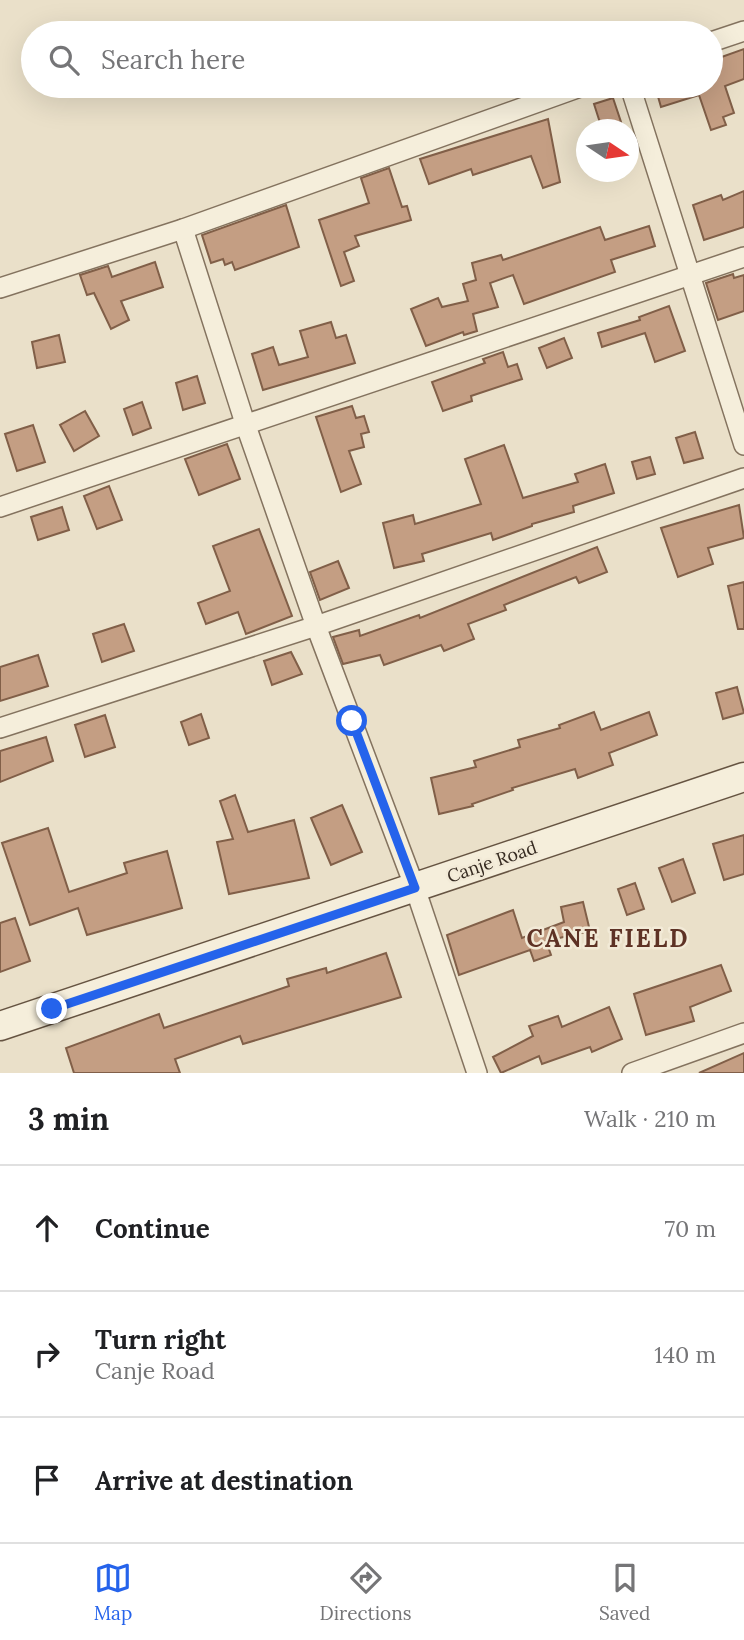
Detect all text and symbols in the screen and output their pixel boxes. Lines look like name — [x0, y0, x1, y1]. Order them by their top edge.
search box — [21, 21, 723, 98]
icon: search — [45, 41, 83, 79]
text: Search here — [101, 43, 245, 76]
north arrow — [576, 119, 639, 182]
route start — [336, 705, 367, 736]
street label: Canje Road — [444, 835, 540, 888]
district label: CANE FIELD — [527, 923, 689, 954]
route end — [36, 993, 67, 1024]
text: 3 min — [28, 1100, 109, 1138]
text: Walk · 210 m — [584, 1104, 716, 1133]
icon: ahead — [28, 1209, 66, 1247]
text: Continue — [95, 1212, 210, 1245]
text: 70 m — [665, 1214, 716, 1243]
text: Turn right — [95, 1323, 226, 1356]
icon: right — [28, 1335, 66, 1373]
text: 140 m — [654, 1340, 716, 1369]
text: Canje Road — [95, 1356, 215, 1385]
icon: arrive — [28, 1461, 66, 1499]
text: Arrive at destination — [95, 1464, 353, 1497]
tab: Map — [94, 1559, 132, 1625]
tab: Directions — [320, 1559, 412, 1625]
tab: Saved — [599, 1559, 650, 1625]

